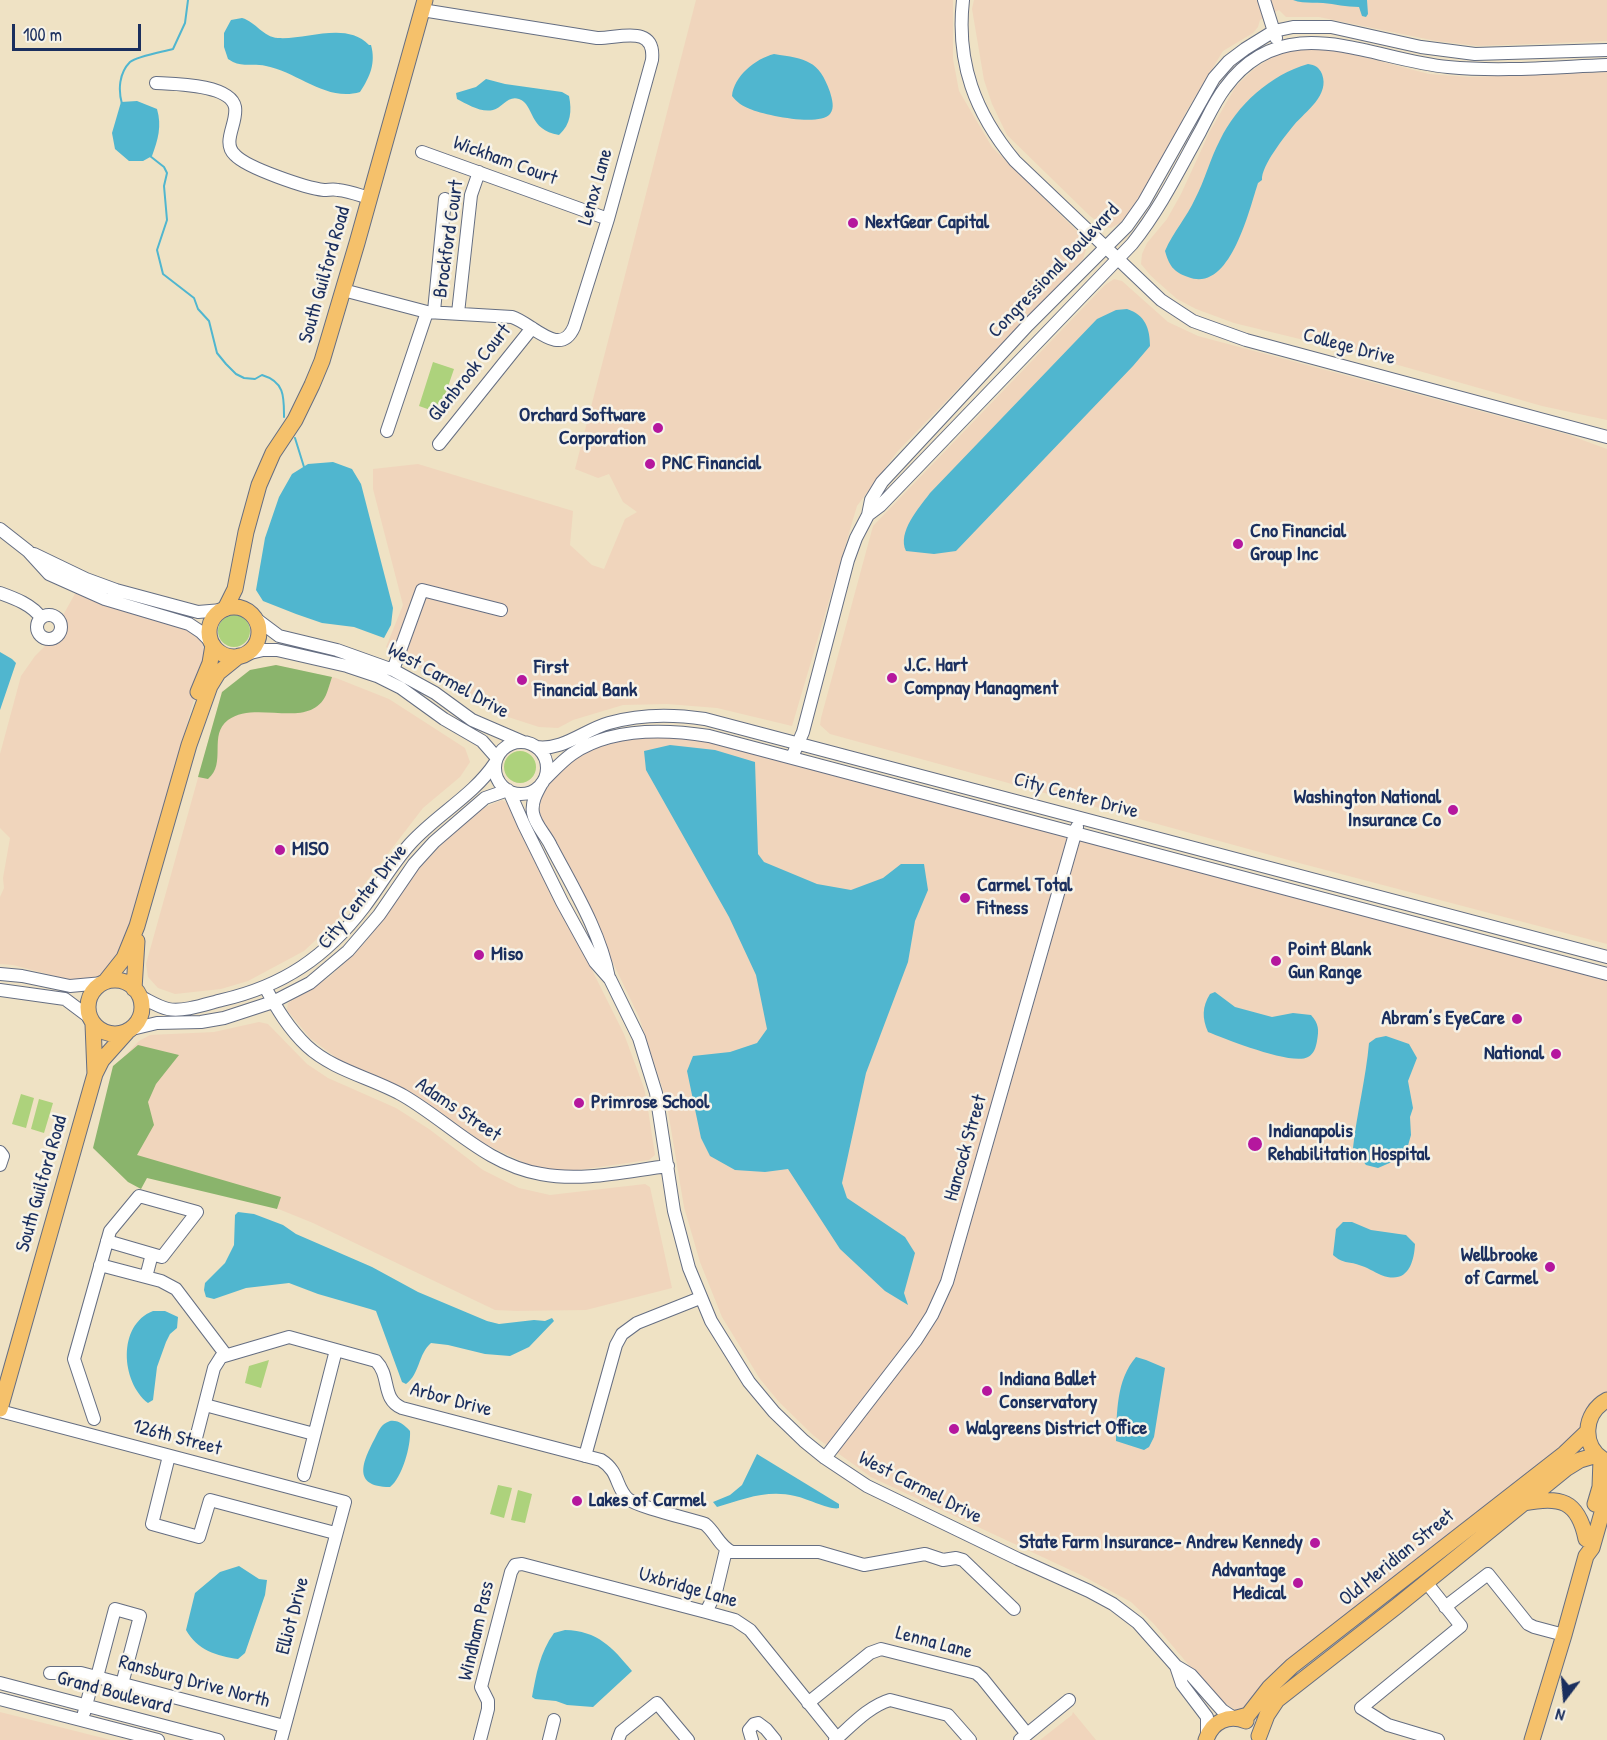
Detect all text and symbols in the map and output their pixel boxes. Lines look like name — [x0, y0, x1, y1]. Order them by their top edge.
scale bar — [15, 12, 144, 50]
text: 100 m — [23, 22, 62, 47]
street label: Wickham Court — [450, 131, 560, 191]
street label: Lenox Lane — [574, 146, 618, 228]
street label: Brockford Court — [429, 178, 469, 300]
street label: Congressional Boulevard — [983, 199, 1125, 343]
street label: South Guilford Road — [294, 204, 356, 346]
place label: NextGear Capital — [865, 211, 989, 235]
marker: NextGear Capital — [846, 216, 860, 230]
street label: Glenbrook Court — [423, 319, 517, 427]
street label: College Drive — [1300, 323, 1398, 371]
place label: Orchard Software Corporation — [519, 404, 646, 451]
marker: Orchard Software Corporation — [651, 421, 665, 435]
place label: PNC Financial — [662, 452, 761, 476]
marker: PNC Financial — [643, 457, 657, 471]
place label: Cno Financial Group Inc — [1250, 520, 1346, 567]
marker: Cno Financial Group Inc — [1231, 537, 1245, 551]
street label: West Carmel Drive — [383, 638, 513, 724]
place label: J.C. Hart Compnay Managment — [904, 654, 1058, 701]
place label: First Financial Bank — [534, 656, 637, 703]
marker: J.C. Hart Compnay Managment — [885, 671, 899, 685]
marker: First Financial Bank — [515, 673, 529, 687]
street label: City Center Drive — [1011, 768, 1141, 824]
place label: Washington National Insurance Co — [1294, 786, 1441, 833]
marker: Washington National Insurance Co — [1446, 803, 1460, 817]
place label: MISO — [292, 838, 329, 862]
street label: City Center Drive — [313, 840, 413, 954]
marker: MISO — [273, 843, 287, 857]
place label: Carmel Total Fitness — [977, 874, 1072, 921]
marker: Carmel Total Fitness — [958, 891, 972, 905]
place label: Point Blank Gun Range — [1288, 938, 1371, 985]
place label: Miso — [491, 943, 523, 967]
marker: Miso — [472, 948, 486, 962]
marker: Point Blank Gun Range — [1269, 954, 1283, 968]
place label: Abram’s EyeCare — [1381, 1007, 1505, 1031]
marker: Abram’s EyeCare — [1510, 1012, 1524, 1026]
place label: National — [1484, 1042, 1544, 1066]
marker: National — [1549, 1047, 1563, 1061]
street label: Adams Street — [411, 1073, 505, 1147]
place label: Primrose School — [591, 1091, 709, 1115]
street label: Hancock Street — [939, 1092, 993, 1204]
marker: Primrose School — [572, 1096, 586, 1110]
street label: South Guilford Road — [11, 1113, 73, 1255]
place label: Indianapolis Rehabilitation Hospital — [1268, 1120, 1430, 1167]
marker: Indianapolis Rehabilitation Hospital — [1246, 1135, 1264, 1153]
place label: Wellbrooke of Carmel — [1461, 1244, 1538, 1291]
marker: Wellbrooke of Carmel — [1543, 1260, 1557, 1274]
place label: Indiana Ballet Conservatory — [999, 1368, 1097, 1415]
street label: Arbor Drive — [407, 1378, 495, 1422]
marker: Indiana Ballet Conservatory — [980, 1384, 994, 1398]
street label: 126th Street — [130, 1415, 224, 1461]
place label: Walgreens District Office — [966, 1417, 1147, 1441]
marker: Walgreens District Office — [947, 1422, 961, 1436]
street label: West Carmel Drive — [854, 1447, 986, 1529]
place label: Lakes of Carmel — [589, 1489, 706, 1513]
marker: Lakes of Carmel — [570, 1494, 584, 1508]
street label: Old Meridian Street — [1335, 1504, 1459, 1612]
place label: State Farm Insurance- Andrew Kennedy — [1019, 1531, 1303, 1555]
marker: State Farm Insurance- Andrew Kennedy — [1308, 1536, 1322, 1550]
place label: Advantage Medical — [1212, 1559, 1286, 1606]
street label: Uxbridge Lane — [636, 1562, 740, 1614]
street label: Elliot Drive — [271, 1575, 315, 1657]
marker: Advantage Medical — [1291, 1576, 1305, 1590]
street label: Windham Pass — [454, 1579, 500, 1683]
street label: Lenna Lane — [893, 1621, 975, 1665]
street label: Ransburg Drive North — [116, 1650, 272, 1714]
street label: Grand Boulevard — [54, 1666, 174, 1720]
north arrow — [1535, 1668, 1595, 1728]
text: N — [1553, 1704, 1567, 1727]

